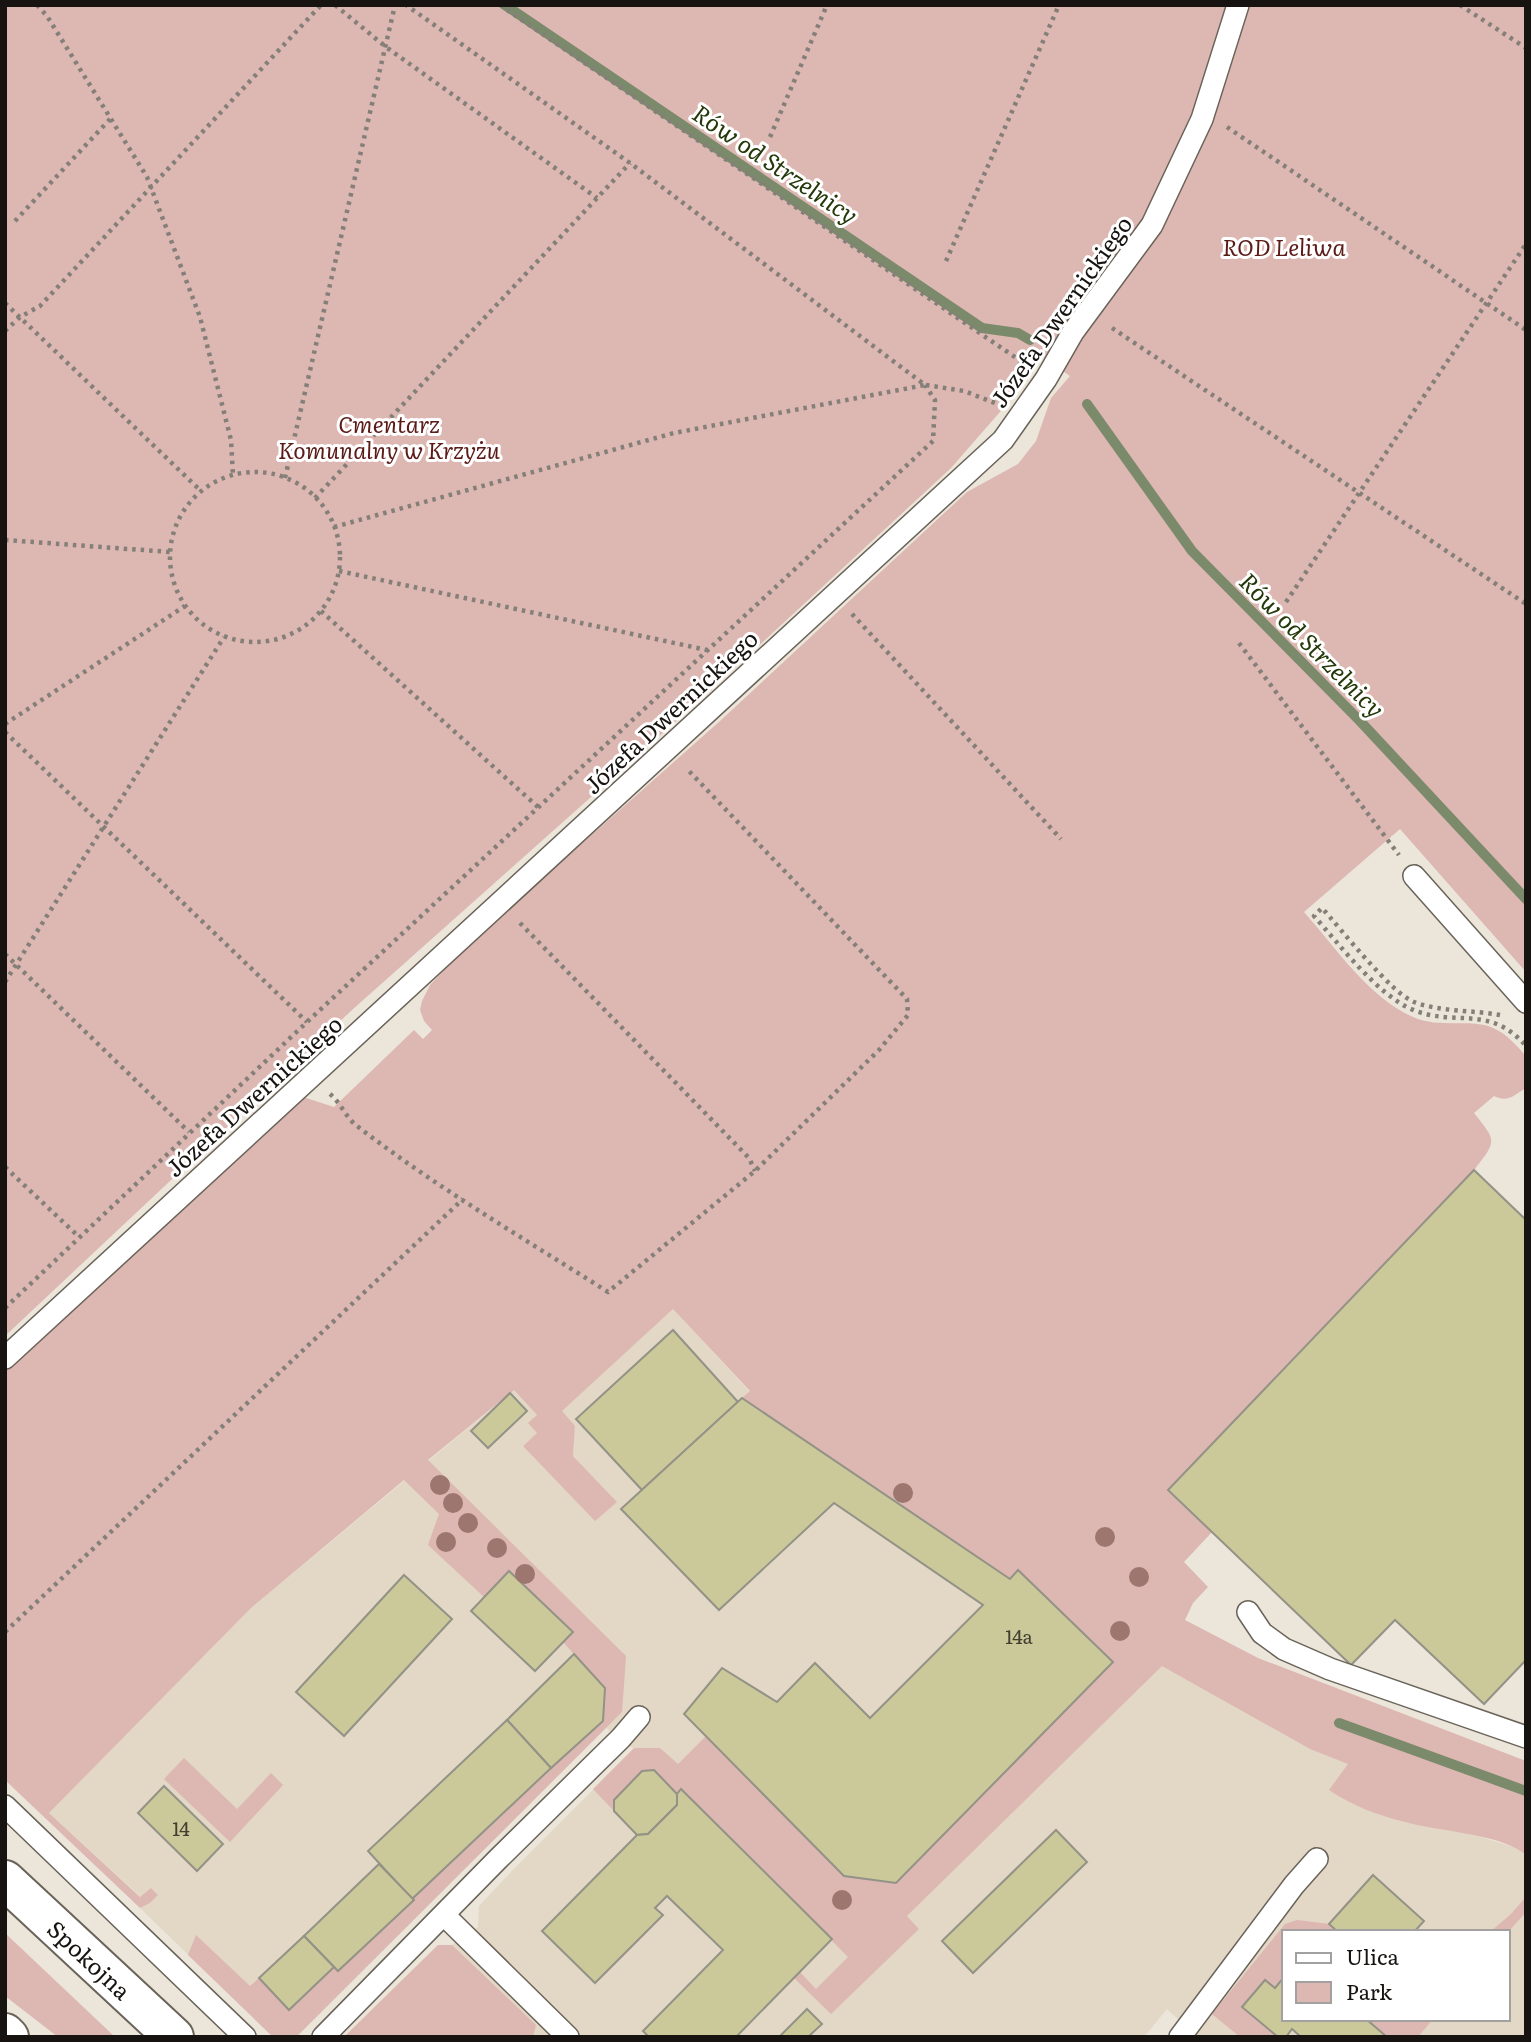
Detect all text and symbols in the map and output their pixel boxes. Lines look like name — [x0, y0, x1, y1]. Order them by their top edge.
water label: Rów od Strzelnicy — [686, 95, 866, 231]
street label: Józefa Dwernickiego — [981, 208, 1139, 414]
park label: ROD Leliwa — [1222, 229, 1346, 263]
park label: Cmentarz Komunalny w Krzyżu — [278, 406, 500, 466]
water label: Rów od Strzelnicy — [1233, 564, 1393, 724]
street label: Józefa Dwernickiego — [575, 621, 765, 801]
street label: Józefa Dwernickiego — [157, 1006, 349, 1184]
house number: 14a — [1005, 1622, 1034, 1650]
house number: 14 — [172, 1814, 190, 1842]
street label: Spokojna — [41, 1911, 140, 2007]
legend — [1282, 1930, 1510, 2021]
text: Ulica — [1346, 1940, 1400, 1971]
text: Park — [1346, 1975, 1392, 2006]

